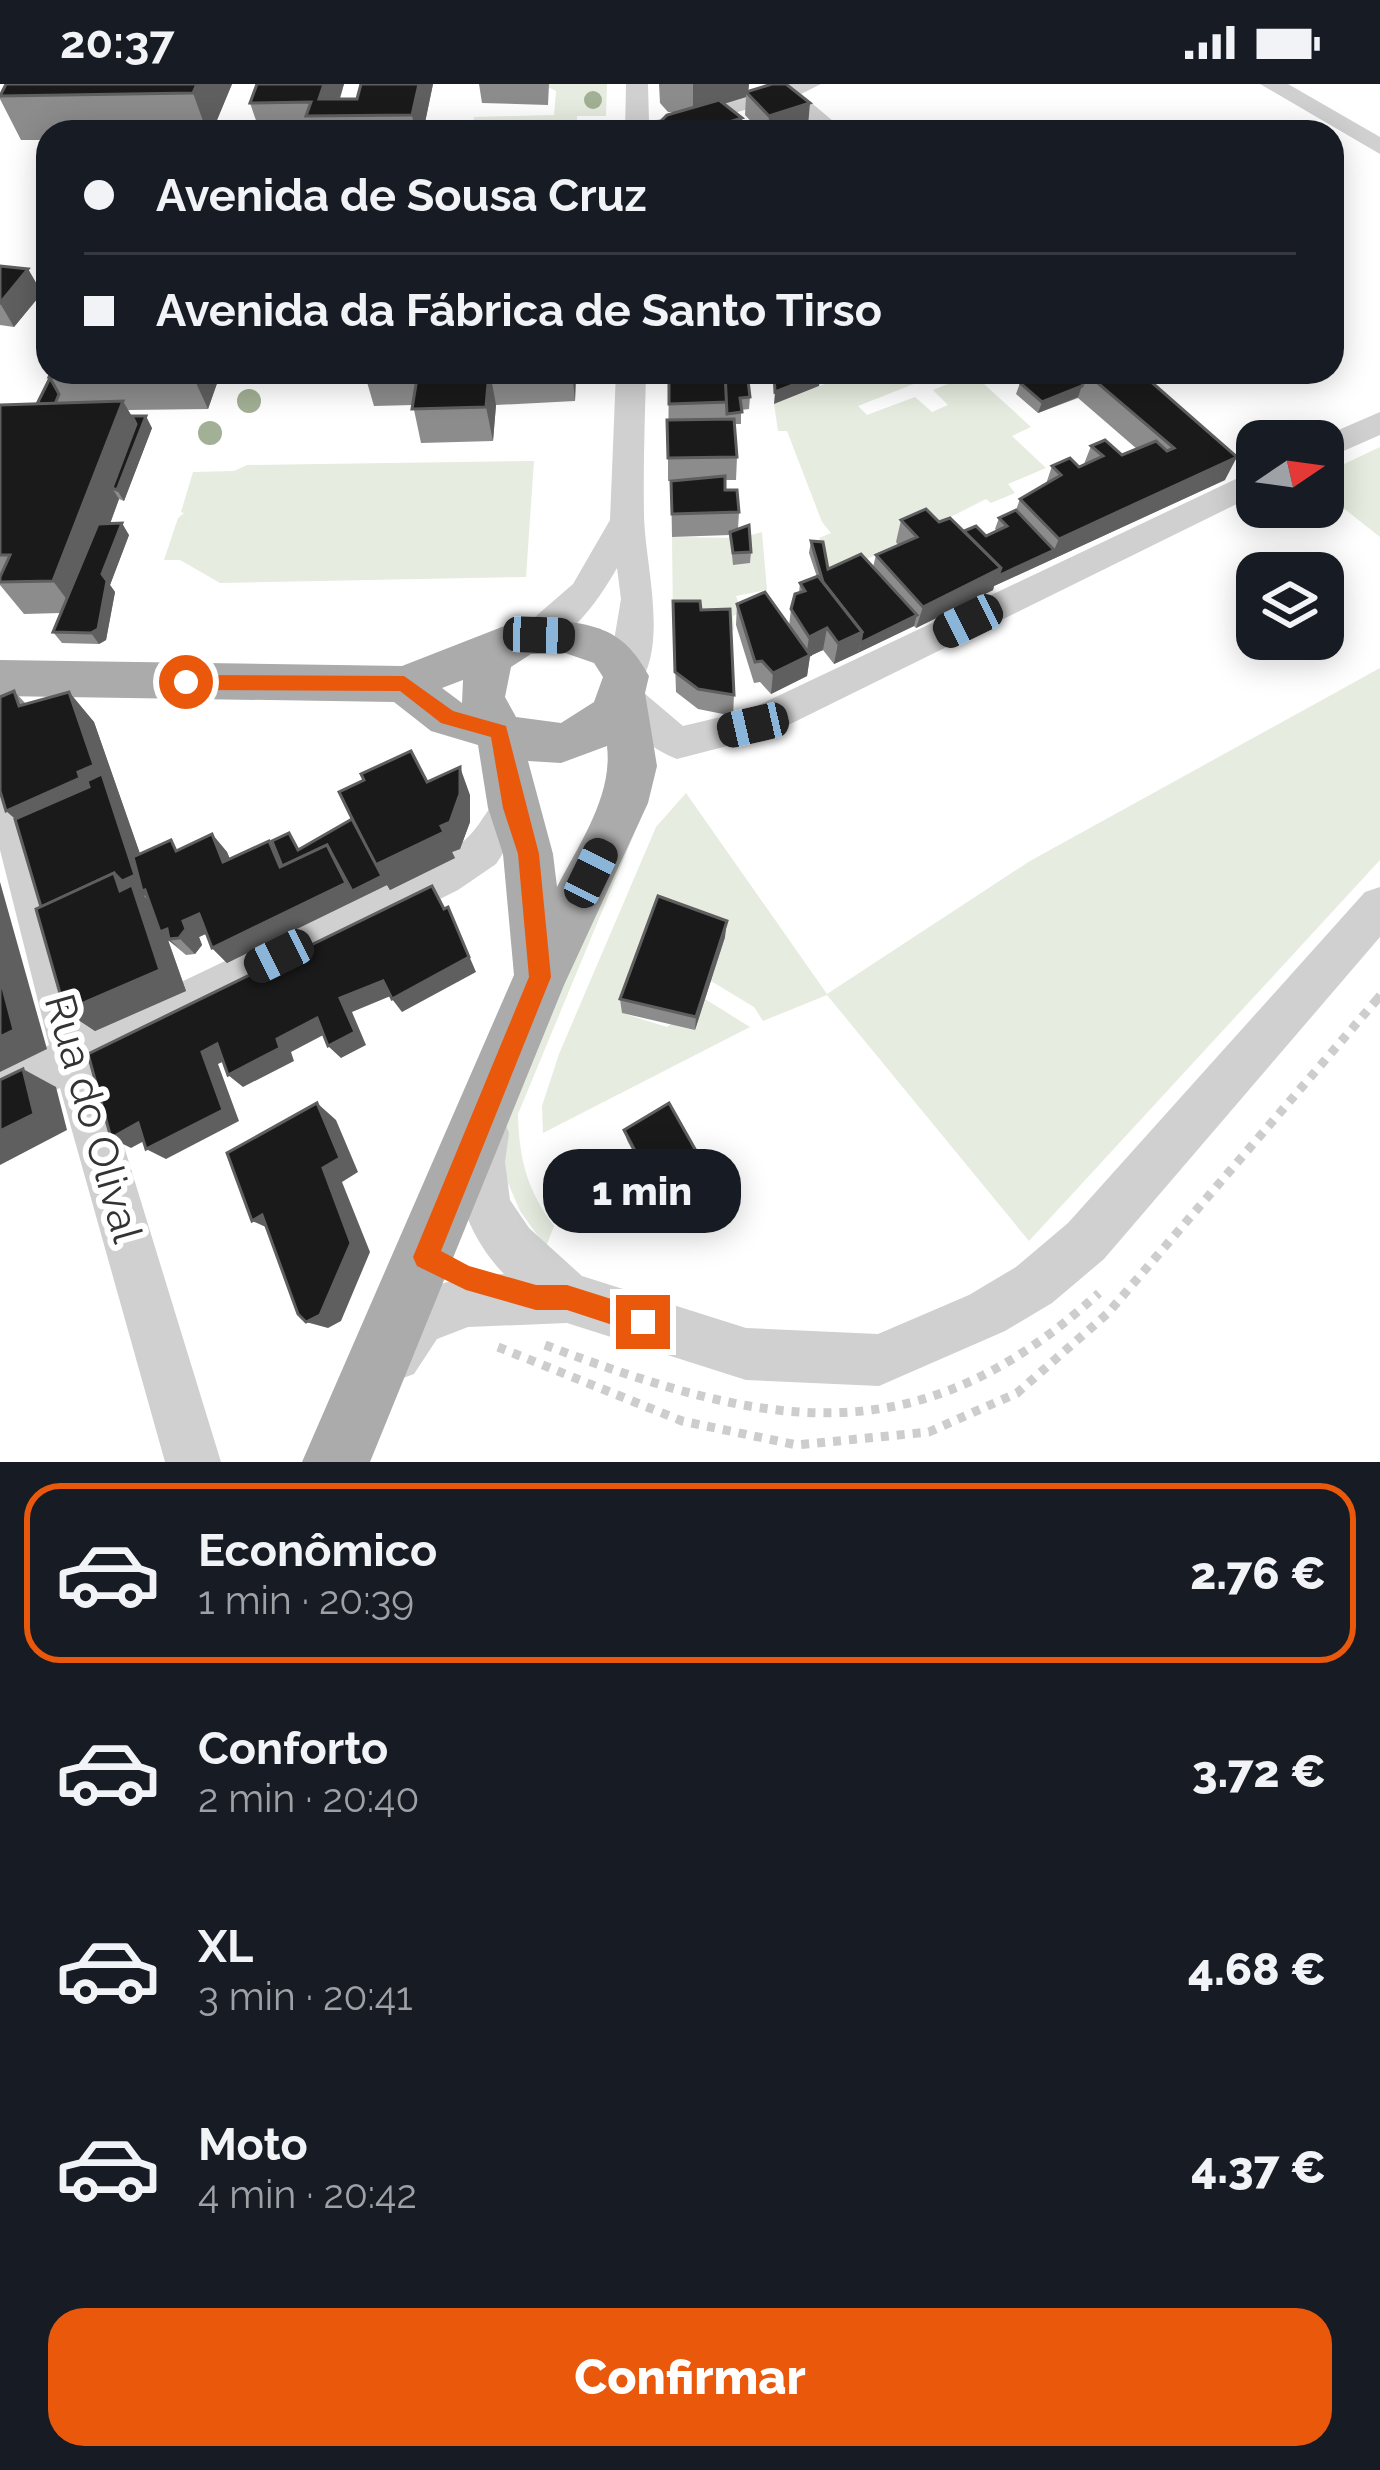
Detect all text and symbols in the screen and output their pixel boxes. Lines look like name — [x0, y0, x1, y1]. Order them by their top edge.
text: 20:37 — [60, 16, 174, 69]
text: Avenida de Sousa Cruz — [156, 169, 647, 222]
text: Avenida da Fábrica de Santo Tirso — [156, 284, 882, 337]
north arrow — [1236, 420, 1344, 528]
map controls — [1236, 420, 1344, 660]
button: layers — [1236, 552, 1344, 660]
car — [928, 589, 1008, 653]
car — [502, 616, 576, 654]
route start — [159, 655, 213, 709]
car — [714, 699, 792, 751]
car — [559, 833, 623, 913]
car — [239, 924, 319, 988]
street label: Rua do Olival — [35, 988, 152, 1248]
callout: 1 min — [544, 1148, 742, 1232]
text: 1 min — [592, 1168, 692, 1214]
route end — [616, 1295, 670, 1349]
icon: car — [54, 1519, 162, 1627]
text: Econômico — [198, 1524, 437, 1577]
text: 2.76 € — [1190, 1547, 1326, 1600]
text: 1 min · 20:39 — [198, 1577, 414, 1623]
icon: car — [54, 1717, 162, 1825]
text: Conforto — [198, 1722, 388, 1775]
text: 3.72 € — [1192, 1745, 1326, 1798]
text: 2 min · 20:40 — [198, 1775, 419, 1821]
icon: car — [54, 1915, 162, 2023]
text: XL — [198, 1920, 253, 1973]
text: 4.68 € — [1188, 1943, 1326, 1996]
text: 3 min · 20:41 — [198, 1973, 413, 2019]
icon: car — [54, 2113, 162, 2221]
text: Moto — [198, 2118, 308, 2171]
text: 4.37 € — [1191, 2141, 1326, 2194]
text: 4 min · 20:42 — [198, 2171, 417, 2217]
button: Confirmar — [48, 2308, 1332, 2446]

